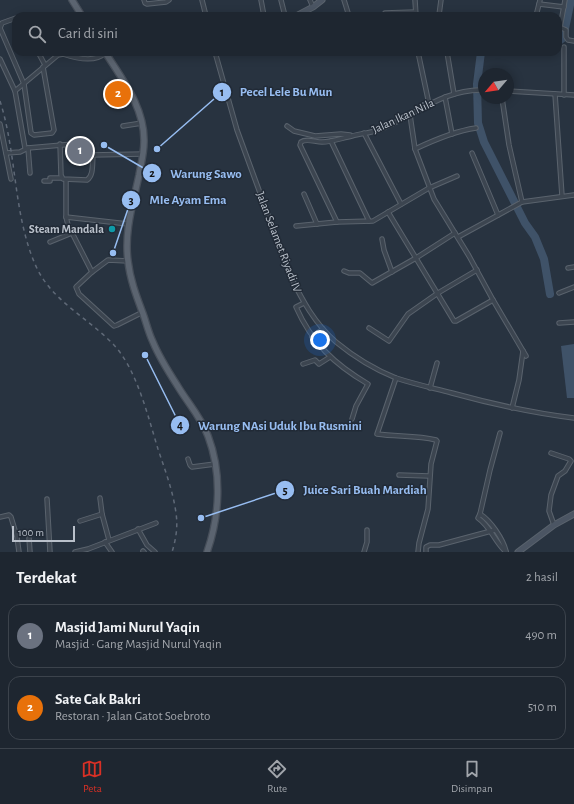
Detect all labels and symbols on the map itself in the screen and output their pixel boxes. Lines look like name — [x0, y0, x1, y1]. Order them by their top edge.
north arrow — [478, 68, 514, 104]
pin: 2 — [105, 79, 131, 109]
callout: Pecel Lele Bu Mun — [212, 79, 340, 104]
text: 1 — [220, 86, 224, 98]
text: Pecel Lele Bu Mun — [240, 86, 332, 99]
street label: Jalan Ikan Nila — [370, 96, 436, 136]
pin: 1 — [67, 136, 93, 166]
callout: Warung Sawo — [142, 161, 249, 186]
text: 2 — [149, 167, 155, 179]
text: Warung Sawo — [170, 168, 242, 181]
callout: MIe Ayam Ema — [121, 187, 234, 212]
street label: Jalan Selamet Riyadi IV — [253, 190, 304, 295]
text: 3 — [128, 194, 134, 206]
text: MIe Ayam Ema — [149, 194, 227, 207]
place label: Steam Mandala — [29, 223, 104, 235]
marker: Steam Mandala — [107, 224, 117, 234]
your location — [310, 330, 330, 350]
callout: Warung NAsi Uduk Ibu Rusmini — [170, 413, 370, 438]
text: 4 — [177, 419, 183, 431]
text: Warung NAsi Uduk Ibu Rusmini — [198, 420, 362, 433]
callout: Juice Sari Buah Mardiah — [275, 477, 435, 502]
text: 5 — [282, 484, 288, 496]
text: Juice Sari Buah Mardiah — [303, 484, 427, 497]
scale bar — [12, 524, 75, 543]

